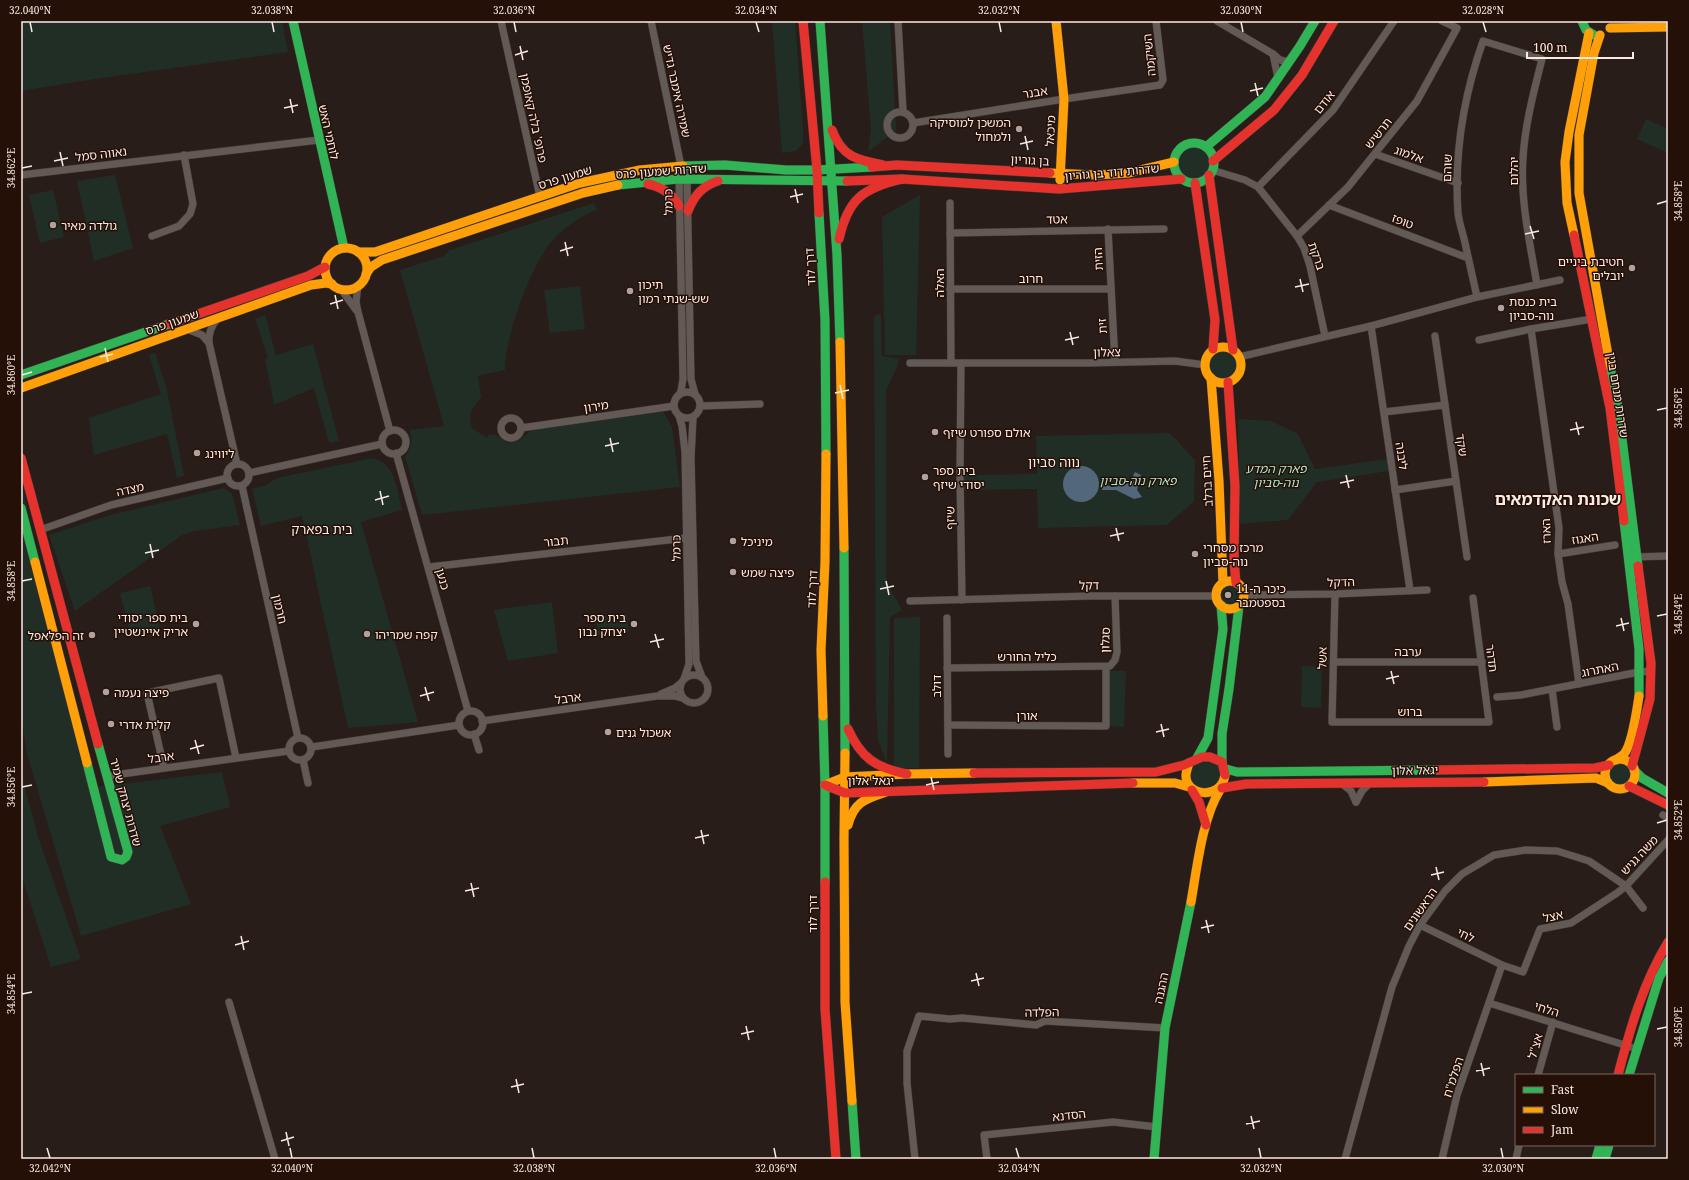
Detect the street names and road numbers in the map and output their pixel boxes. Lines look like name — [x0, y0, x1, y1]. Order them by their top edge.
street label: השיקמה — [1138, 33, 1160, 77]
street label: שמירה אימבר גדיש — [659, 43, 695, 139]
street label: פרופ' בלה קאופמן — [516, 72, 552, 164]
street label: אבנר — [1021, 82, 1049, 102]
street label: אודם — [1309, 86, 1339, 117]
street label: לוחמי האש — [314, 103, 344, 161]
street label: תרשיש — [1360, 114, 1396, 152]
street label: מיכאל — [1041, 115, 1059, 147]
street label: אלמוג — [1392, 141, 1426, 167]
street label: נאווה סמל — [74, 142, 128, 166]
street label: בן גוריון — [1010, 150, 1050, 170]
street label: שוהם — [1438, 154, 1456, 182]
street label: יהלום — [1505, 157, 1522, 185]
street label: שדרות שמעון פרס — [615, 159, 707, 183]
street label: שדרות דוד בן גוריון — [1064, 159, 1160, 185]
street label: שמעון פרס — [536, 161, 594, 193]
street label: כרמל — [659, 189, 677, 215]
street label: טופז — [1390, 209, 1416, 233]
street label: אטד — [1046, 210, 1068, 228]
street label: ברקת — [1304, 240, 1330, 272]
street label: דרך לוד — [800, 247, 819, 287]
street label: הזית — [1089, 247, 1107, 271]
street label: האלה — [931, 269, 948, 297]
street label: חרוב — [1019, 270, 1043, 287]
street label: שמעון פרס — [143, 305, 201, 339]
street label: זית — [1093, 318, 1111, 334]
street label: צאלון — [1093, 343, 1121, 361]
street label: שדרות מנחם בגין — [1603, 351, 1633, 439]
street label: מירון — [582, 396, 610, 416]
street label: שקד — [1452, 433, 1472, 457]
street label: ליבנה — [1392, 441, 1412, 471]
street label: חיים ברלב — [1197, 455, 1217, 507]
street label: מצדה — [114, 478, 146, 500]
street label: שיזף — [941, 506, 959, 530]
street label: הארז — [1537, 518, 1555, 544]
street label: האגוז — [1570, 527, 1600, 549]
street label: תבור — [543, 531, 569, 551]
street label: כרמל — [667, 535, 685, 561]
street label: כנען — [432, 566, 454, 592]
street label: דרך לוד — [803, 569, 822, 609]
street label: הדקל — [1327, 573, 1355, 591]
street label: דקל — [1079, 576, 1100, 594]
street label: חרמון — [268, 593, 292, 625]
street label: סגלון — [1096, 627, 1114, 653]
street label: ערבה — [1394, 643, 1422, 660]
street label: תדהר — [1482, 643, 1502, 673]
street label: אשל — [1313, 646, 1331, 669]
street label: כליל החורש — [997, 648, 1057, 665]
street label: האתרוג — [1580, 657, 1620, 681]
street label: דולב — [928, 674, 945, 697]
street label: ארבל — [554, 688, 583, 708]
street label: ברוש — [1397, 703, 1423, 720]
street label: אורן — [1016, 707, 1038, 724]
street label: ארבל — [147, 747, 176, 767]
street label: שדרות יצחק שמיר — [106, 756, 146, 848]
street label: יגאל אלון — [1392, 761, 1438, 779]
street label: יגאל אלון — [848, 772, 894, 789]
street label: משה גניש — [1616, 831, 1662, 879]
street label: הראשונים — [1399, 884, 1441, 934]
street label: דרך לוד — [804, 894, 821, 933]
street label: אצל — [1541, 905, 1565, 926]
street label: לחי — [1454, 923, 1478, 947]
street label: ההגנה — [1149, 971, 1173, 1005]
street label: הלחי — [1532, 997, 1562, 1021]
street label: הפלדה — [1025, 1003, 1059, 1021]
street label: אצ"ל — [1523, 1031, 1547, 1061]
street label: הפלמ"ח — [1438, 1055, 1468, 1099]
street label: הסדנא — [1051, 1105, 1087, 1125]

